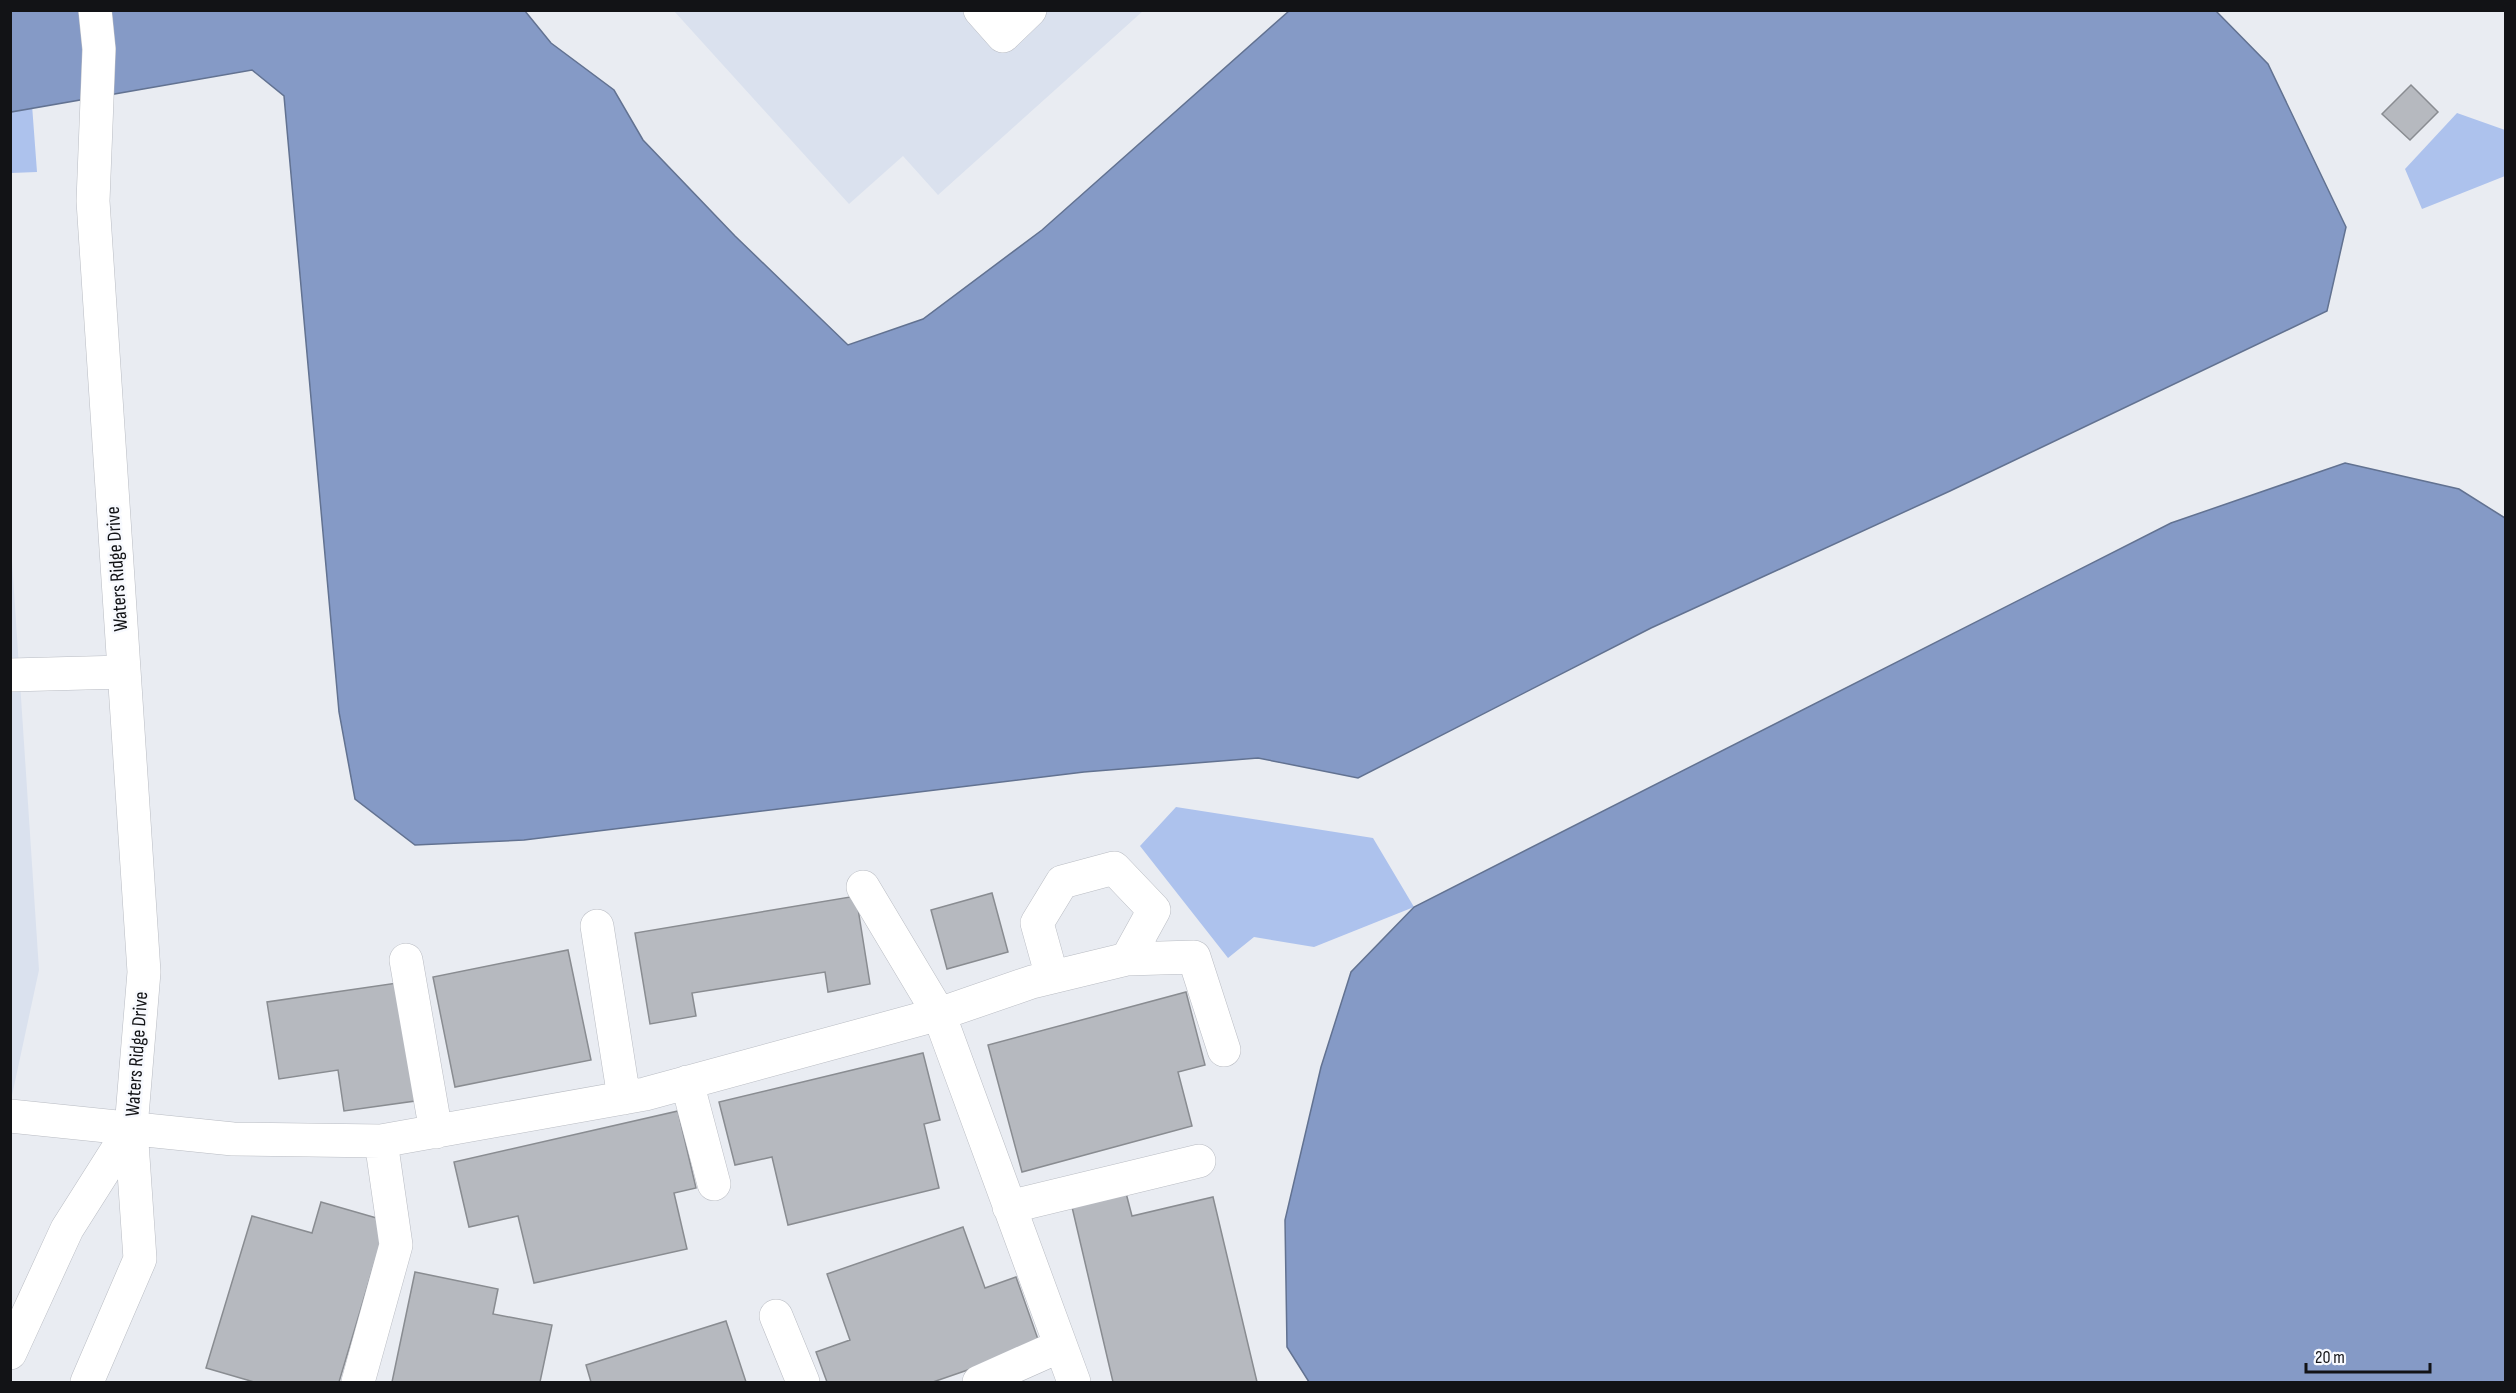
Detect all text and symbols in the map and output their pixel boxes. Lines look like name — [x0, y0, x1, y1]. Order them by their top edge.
street label: Waters Ridge Drive — [101, 506, 133, 632]
street label: Waters Ridge Drive — [121, 991, 153, 1117]
scale bar — [2306, 1336, 2430, 1374]
text: 20 m — [2315, 1347, 2345, 1368]

